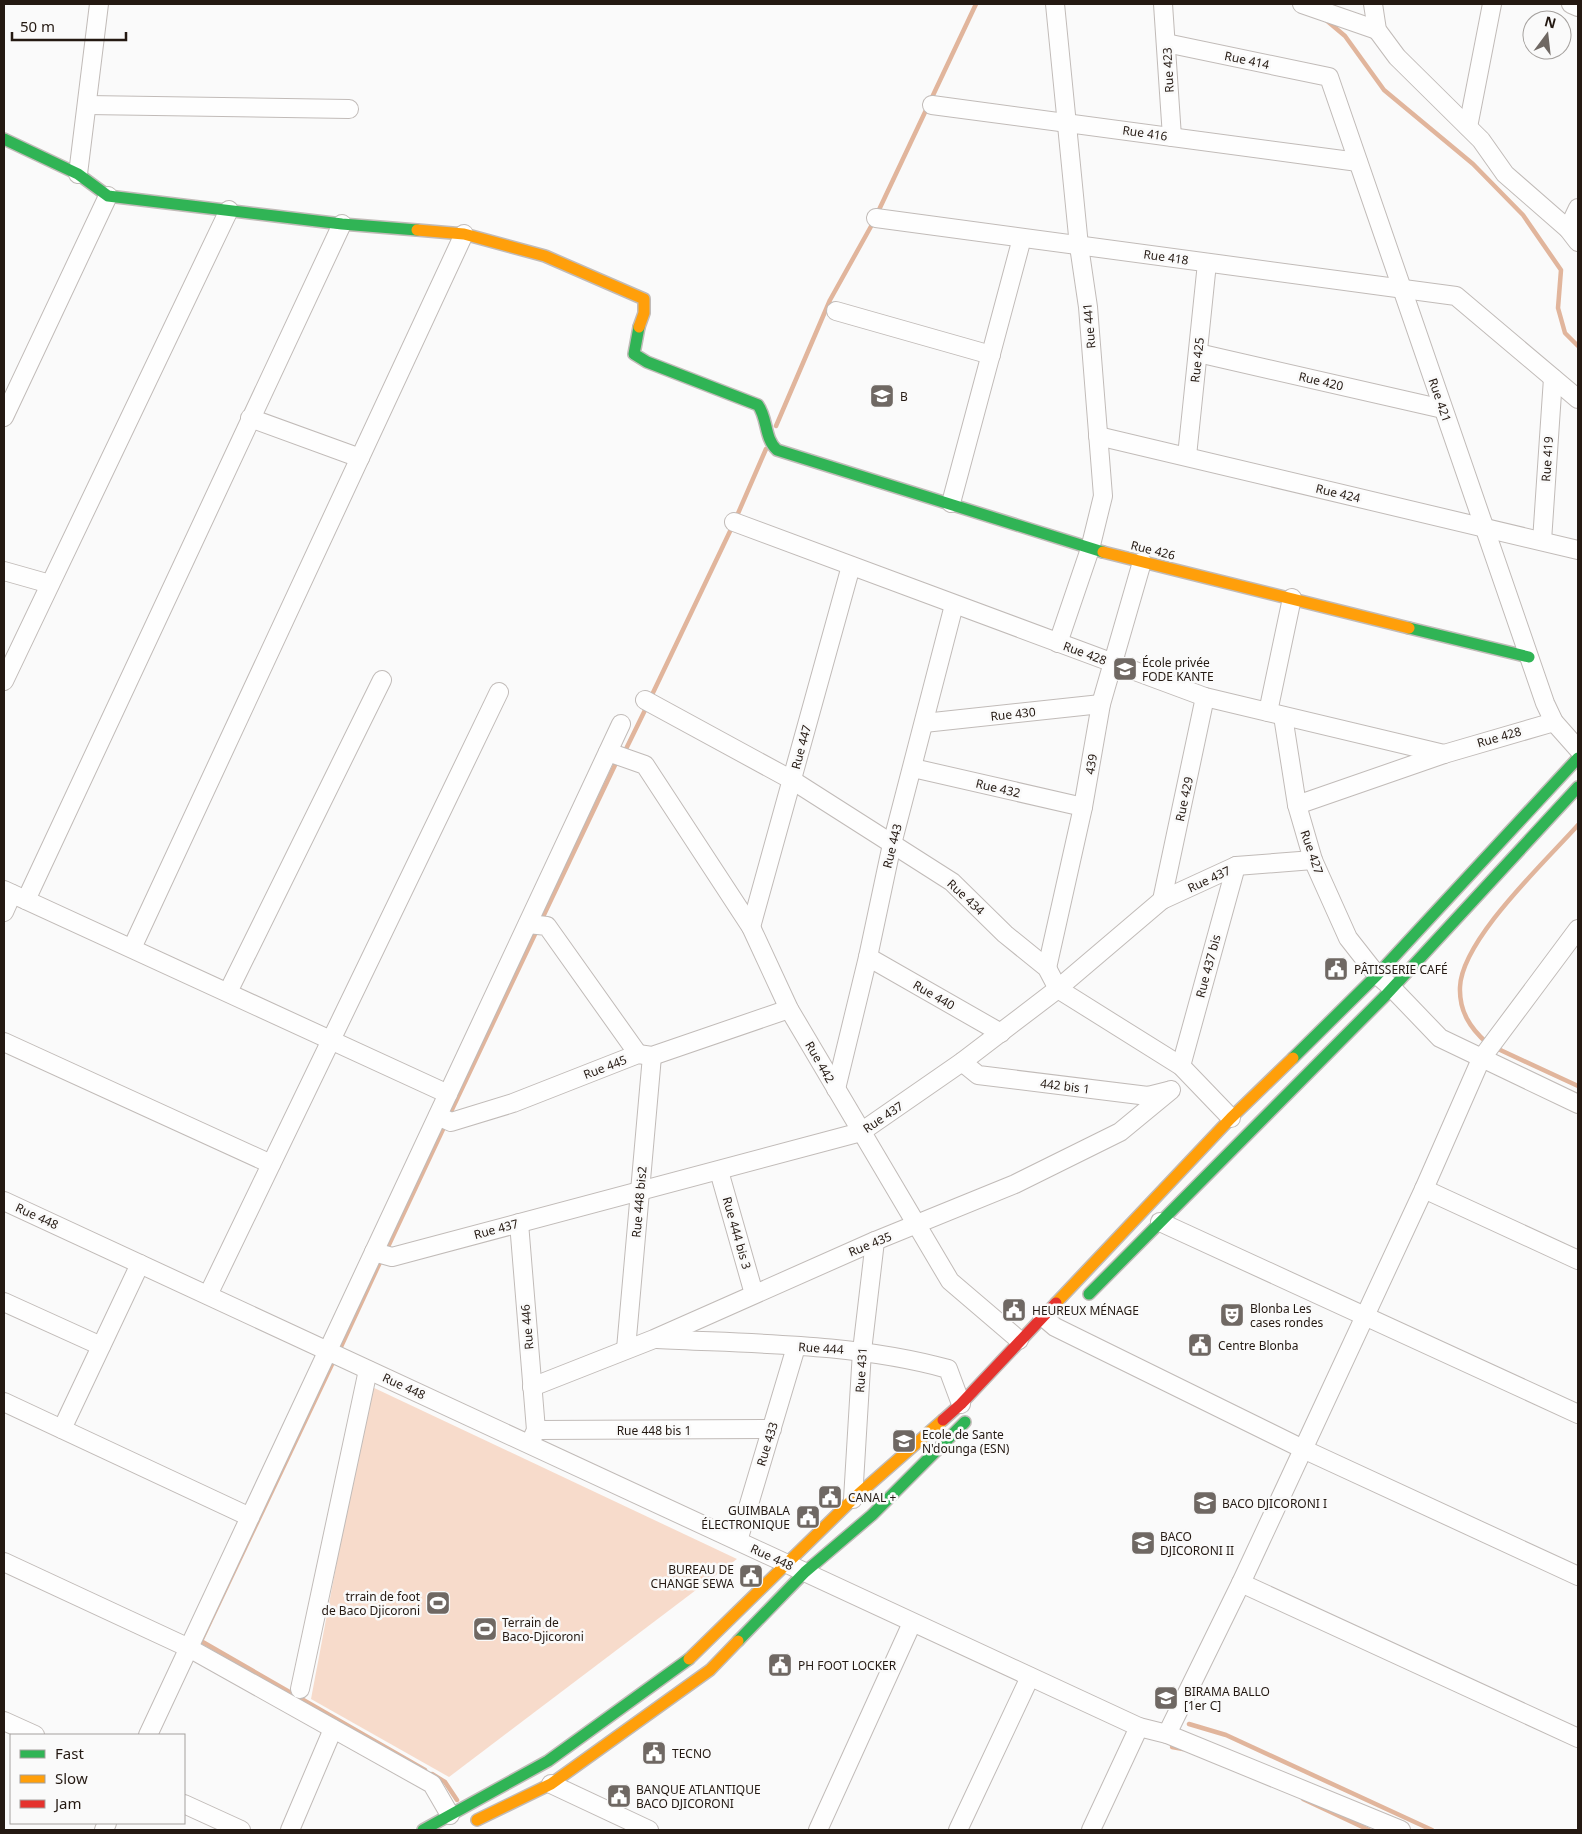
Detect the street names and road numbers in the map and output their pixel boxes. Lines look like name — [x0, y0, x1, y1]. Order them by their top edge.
street label: Rue 423 — [1158, 47, 1178, 93]
street label: Rue 414 — [1223, 47, 1271, 73]
street label: Rue 416 — [1121, 121, 1169, 145]
street label: Rue 418 — [1142, 245, 1190, 269]
street label: Rue 441 — [1079, 303, 1099, 349]
street label: Rue 425 — [1186, 336, 1208, 383]
street label: Rue 420 — [1297, 368, 1345, 394]
street label: Rue 421 — [1425, 376, 1455, 424]
street label: Rue 419 — [1537, 436, 1557, 482]
street label: Rue 424 — [1314, 480, 1362, 506]
street label: Rue 426 — [1129, 536, 1177, 564]
street label: Rue 428 — [1061, 637, 1109, 669]
street label: Rue 430 — [990, 703, 1037, 725]
street label: Rue 447 — [787, 723, 815, 771]
street label: Rue 428 — [1475, 723, 1523, 751]
street label: 439 — [1081, 752, 1101, 776]
street label: Rue 432 — [974, 775, 1022, 801]
street label: Rue 429 — [1171, 775, 1197, 823]
street label: Rue 443 — [878, 822, 906, 870]
street label: Rue 427 — [1297, 828, 1327, 876]
street label: Rue 437 — [1185, 862, 1233, 896]
street label: Rue 434 — [944, 875, 988, 919]
street label: Rue 437 bis — [1191, 932, 1225, 999]
street label: Rue 440 — [910, 976, 958, 1014]
street label: Rue 442 — [801, 1038, 839, 1086]
street label: Rue 445 — [581, 1051, 629, 1083]
street label: 442 bis 1 — [1039, 1075, 1091, 1097]
street label: Rue 437 — [859, 1097, 907, 1137]
street label: Rue 448 bis2 — [627, 1165, 651, 1238]
street label: Rue 444 bis 3 — [719, 1195, 755, 1271]
street label: Rue 448 — [13, 1199, 61, 1233]
street label: Rue 437 — [472, 1215, 520, 1243]
street label: Rue 435 — [846, 1228, 894, 1260]
street label: Rue 446 — [517, 1304, 537, 1350]
street label: Rue 444 — [798, 1338, 844, 1358]
street label: Rue 431 — [851, 1347, 871, 1393]
street label: Rue 448 — [380, 1369, 428, 1403]
street label: Rue 433 — [752, 1420, 782, 1468]
street label: Rue 448 bis 1 — [617, 1422, 691, 1439]
street label: Rue 448 — [748, 1540, 796, 1574]

